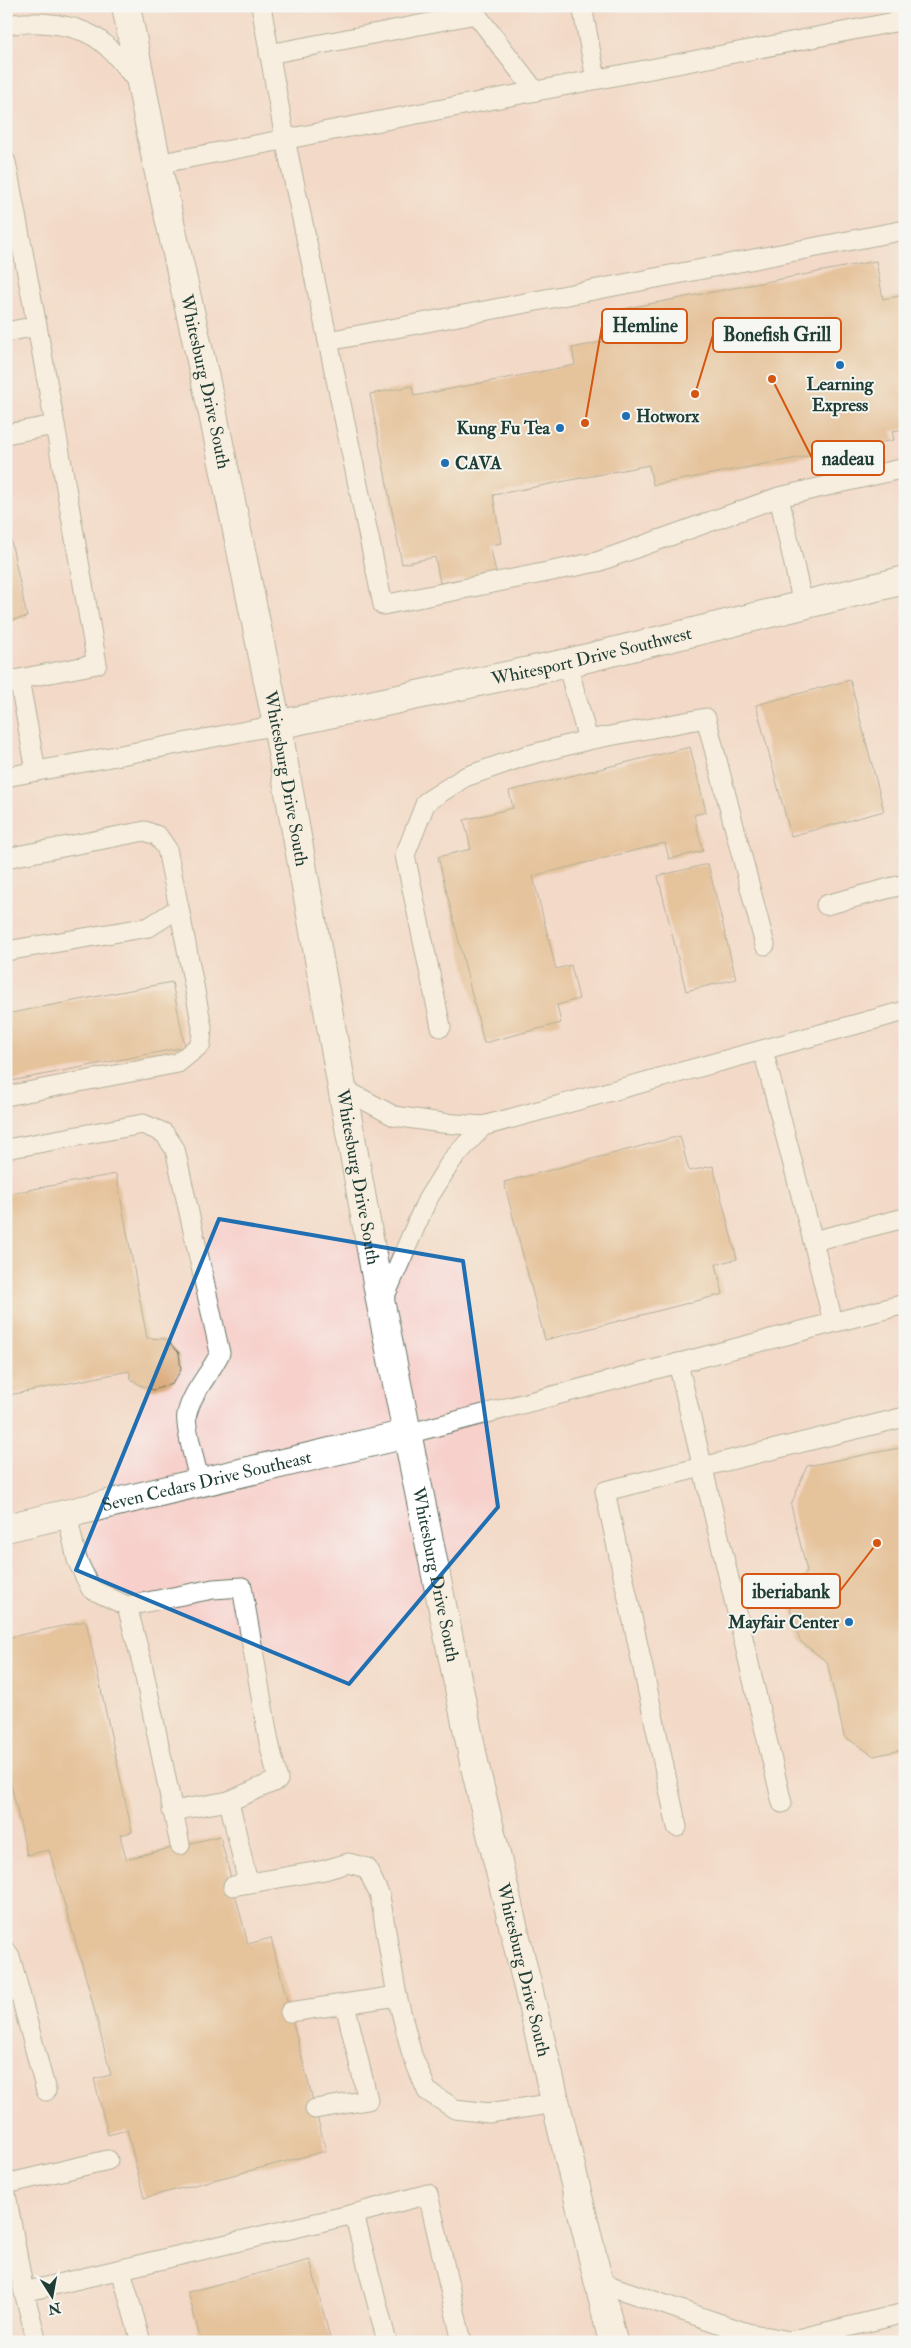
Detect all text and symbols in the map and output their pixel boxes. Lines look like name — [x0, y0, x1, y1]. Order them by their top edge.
street label: Whitesburg Drive South — [174, 291, 235, 472]
callout: Hemline — [602, 309, 687, 343]
text: Hemline — [612, 314, 678, 338]
callout: Bonefish Grill — [713, 318, 841, 352]
text: Bonefish Grill — [723, 323, 831, 347]
marker: Learning Express — [834, 359, 846, 371]
place label: Learning Express — [807, 373, 875, 417]
place label: Hotworx — [636, 405, 700, 428]
marker: Hotworx — [620, 410, 632, 422]
place label: Kung Fu Tea — [457, 417, 551, 440]
marker: Kung Fu Tea — [554, 422, 566, 434]
callout: nadeau — [812, 441, 884, 475]
text: nadeau — [821, 447, 874, 471]
place label: CAVA — [455, 452, 502, 475]
marker: CAVA — [439, 457, 451, 469]
street label: Whitesport Drive Southwest — [488, 622, 694, 691]
street label: Whitesburg Drive South — [258, 688, 313, 869]
street label: Whitesburg Drive South — [330, 1087, 385, 1267]
street label: Seven Cedars Drive Southeast — [100, 1446, 314, 1517]
street label: Whitesburg Drive South — [406, 1484, 464, 1665]
callout: iberiabank — [742, 1574, 840, 1608]
text: iberiabank — [751, 1580, 831, 1604]
place label: Mayfair Center — [727, 1611, 839, 1634]
marker: Mayfair Center — [843, 1616, 855, 1628]
street label: Whitesburg Drive South — [491, 1880, 555, 2060]
north arrow — [28, 2270, 78, 2320]
text: N — [46, 2299, 63, 2318]

